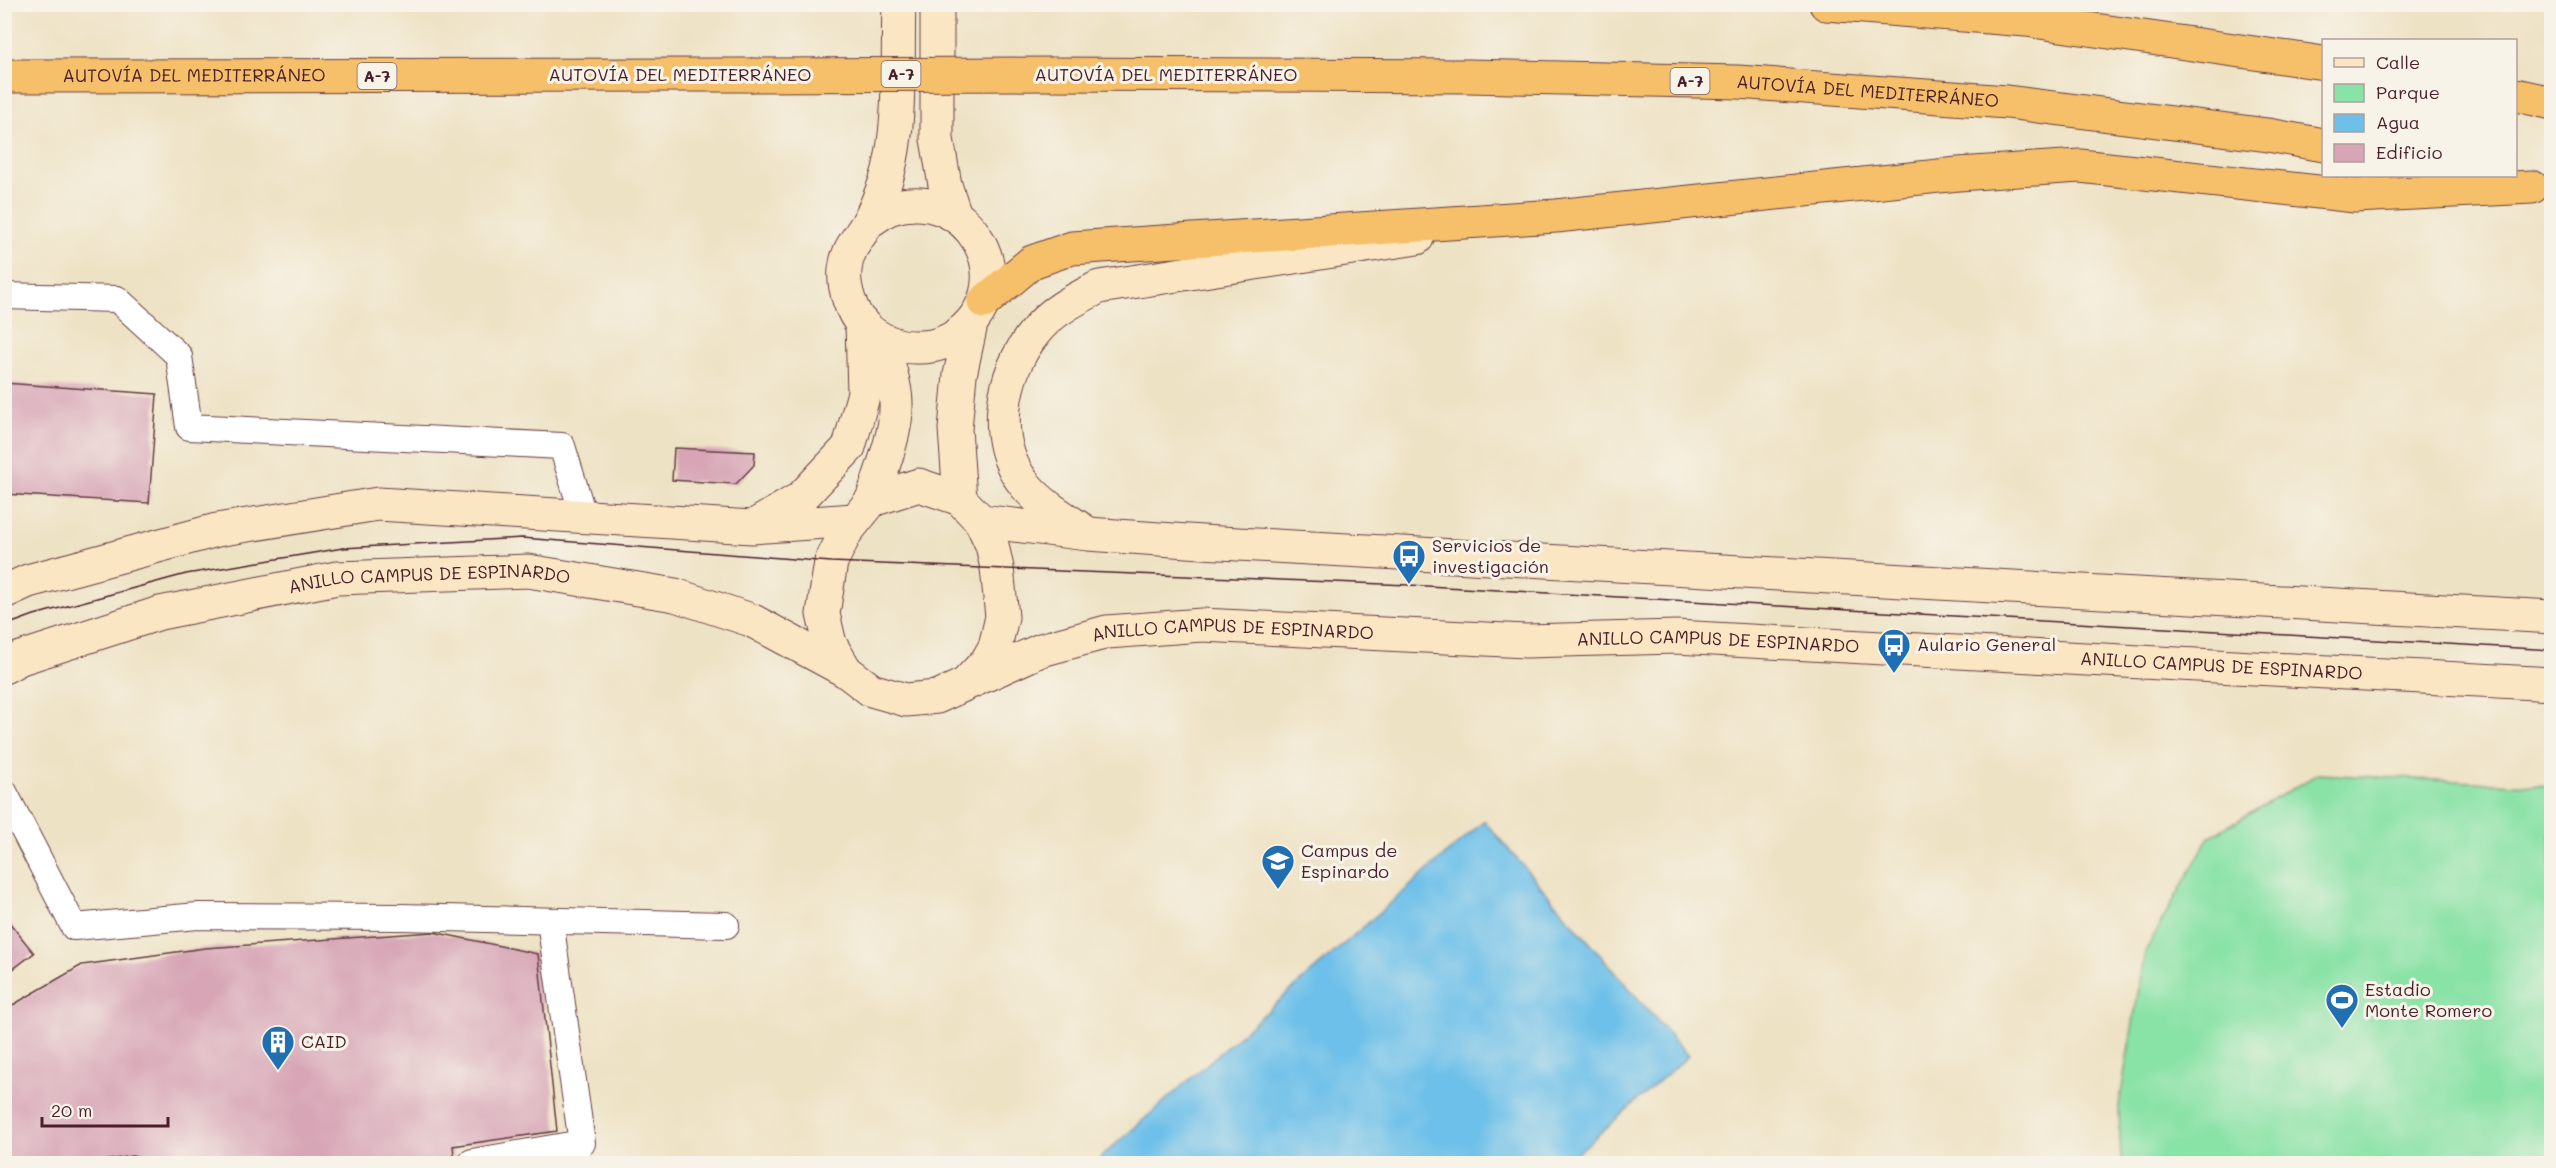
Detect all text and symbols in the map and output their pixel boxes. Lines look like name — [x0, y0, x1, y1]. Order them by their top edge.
legend — [2322, 39, 2517, 177]
text: Calle — [2376, 50, 2420, 74]
road number: A-7 — [882, 61, 920, 87]
street label: AUTOVÍA DEL MEDITERRÁNEO — [549, 62, 811, 86]
street label: AUTOVÍA DEL MEDITERRÁNEO — [1035, 62, 1297, 86]
street label: AUTOVÍA DEL MEDITERRÁNEO — [62, 63, 326, 87]
road number: A-7 — [358, 63, 397, 89]
road number: A-7 — [1670, 68, 1710, 94]
street label: AUTOVÍA DEL MEDITERRÁNEO — [1736, 69, 2000, 112]
text: Parque — [2376, 80, 2440, 104]
text: Agua — [2376, 110, 2420, 134]
text: Edificio — [2376, 140, 2443, 164]
place label: Servicios de investigación — [1432, 533, 1549, 578]
bus stop icon: Servicios de investigación — [1391, 538, 1427, 585]
street label: ANILLO CAMPUS DE ESPINARDO — [286, 558, 572, 598]
street label: ANILLO CAMPUS DE ESPINARDO — [1088, 612, 1375, 647]
street label: ANILLO CAMPUS DE ESPINARDO — [1576, 624, 1860, 658]
bus stop icon: Aulario General — [1876, 627, 1912, 674]
place label: Aulario General — [1917, 632, 2056, 656]
street label: ANILLO CAMPUS DE ESPINARDO — [2079, 646, 2363, 685]
place label: Campus de Espinardo — [1301, 838, 1397, 883]
school or university icon: Campus de Espinardo — [1260, 843, 1296, 890]
place label: Estadio Monte Romero — [2365, 977, 2493, 1022]
sports icon: Estadio Monte Romero — [2324, 982, 2360, 1029]
building icon: CAID — [260, 1024, 296, 1071]
place label: CAID — [301, 1029, 347, 1053]
scale bar — [42, 1090, 168, 1128]
text: 20 m — [51, 1098, 92, 1122]

